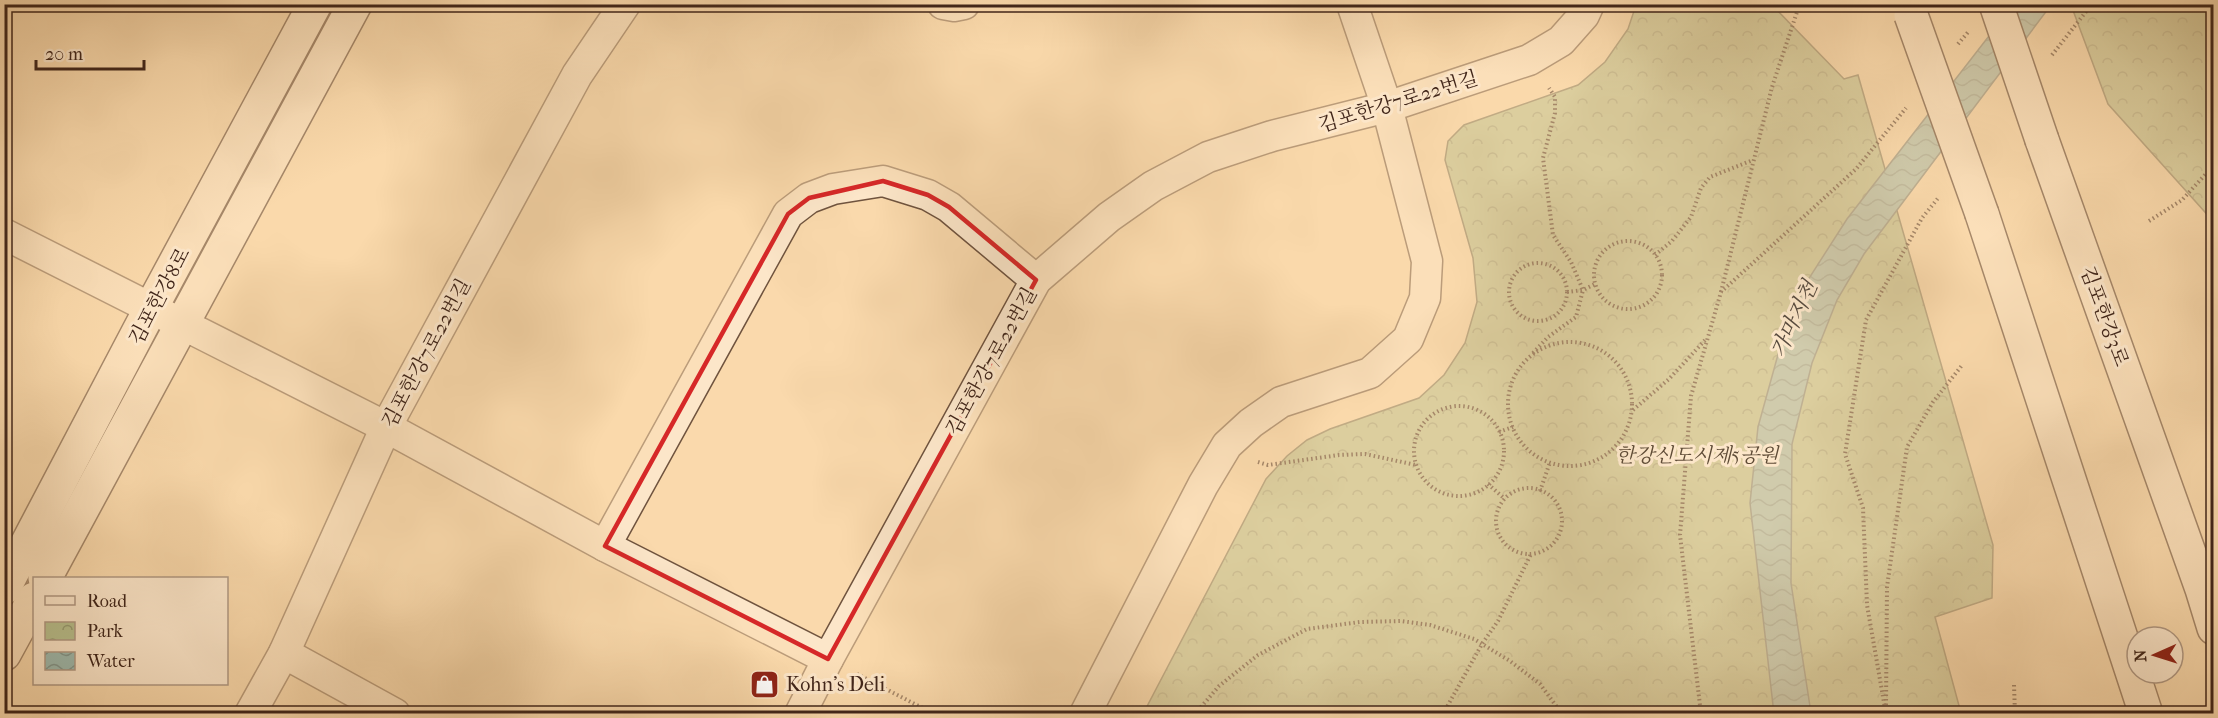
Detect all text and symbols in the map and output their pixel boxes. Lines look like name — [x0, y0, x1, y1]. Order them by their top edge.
scale bar — [36, 33, 144, 71]
text: 20 m — [45, 44, 83, 65]
street label: 김포한강7로22번길 — [1316, 66, 1481, 137]
street label: 김포한강8로 — [124, 244, 195, 349]
street label: 김포한강3로 — [2076, 263, 2133, 369]
street label: 김포한강7로22번길 — [377, 275, 475, 432]
water label: 가마지천 — [1766, 276, 1823, 361]
street label: 김포한강7로22번길 — [941, 283, 1042, 439]
park label: 한강신도시제5공원 — [1615, 444, 1780, 467]
legend — [33, 577, 228, 685]
text: Road — [87, 591, 127, 612]
text: Park — [87, 621, 124, 642]
north arrow — [2125, 625, 2185, 685]
text: N — [2131, 648, 2150, 662]
text: Water — [86, 651, 135, 672]
shop icon: Kohn’s Deli — [749, 668, 781, 700]
place label: Kohn’s Deli — [786, 673, 885, 696]

